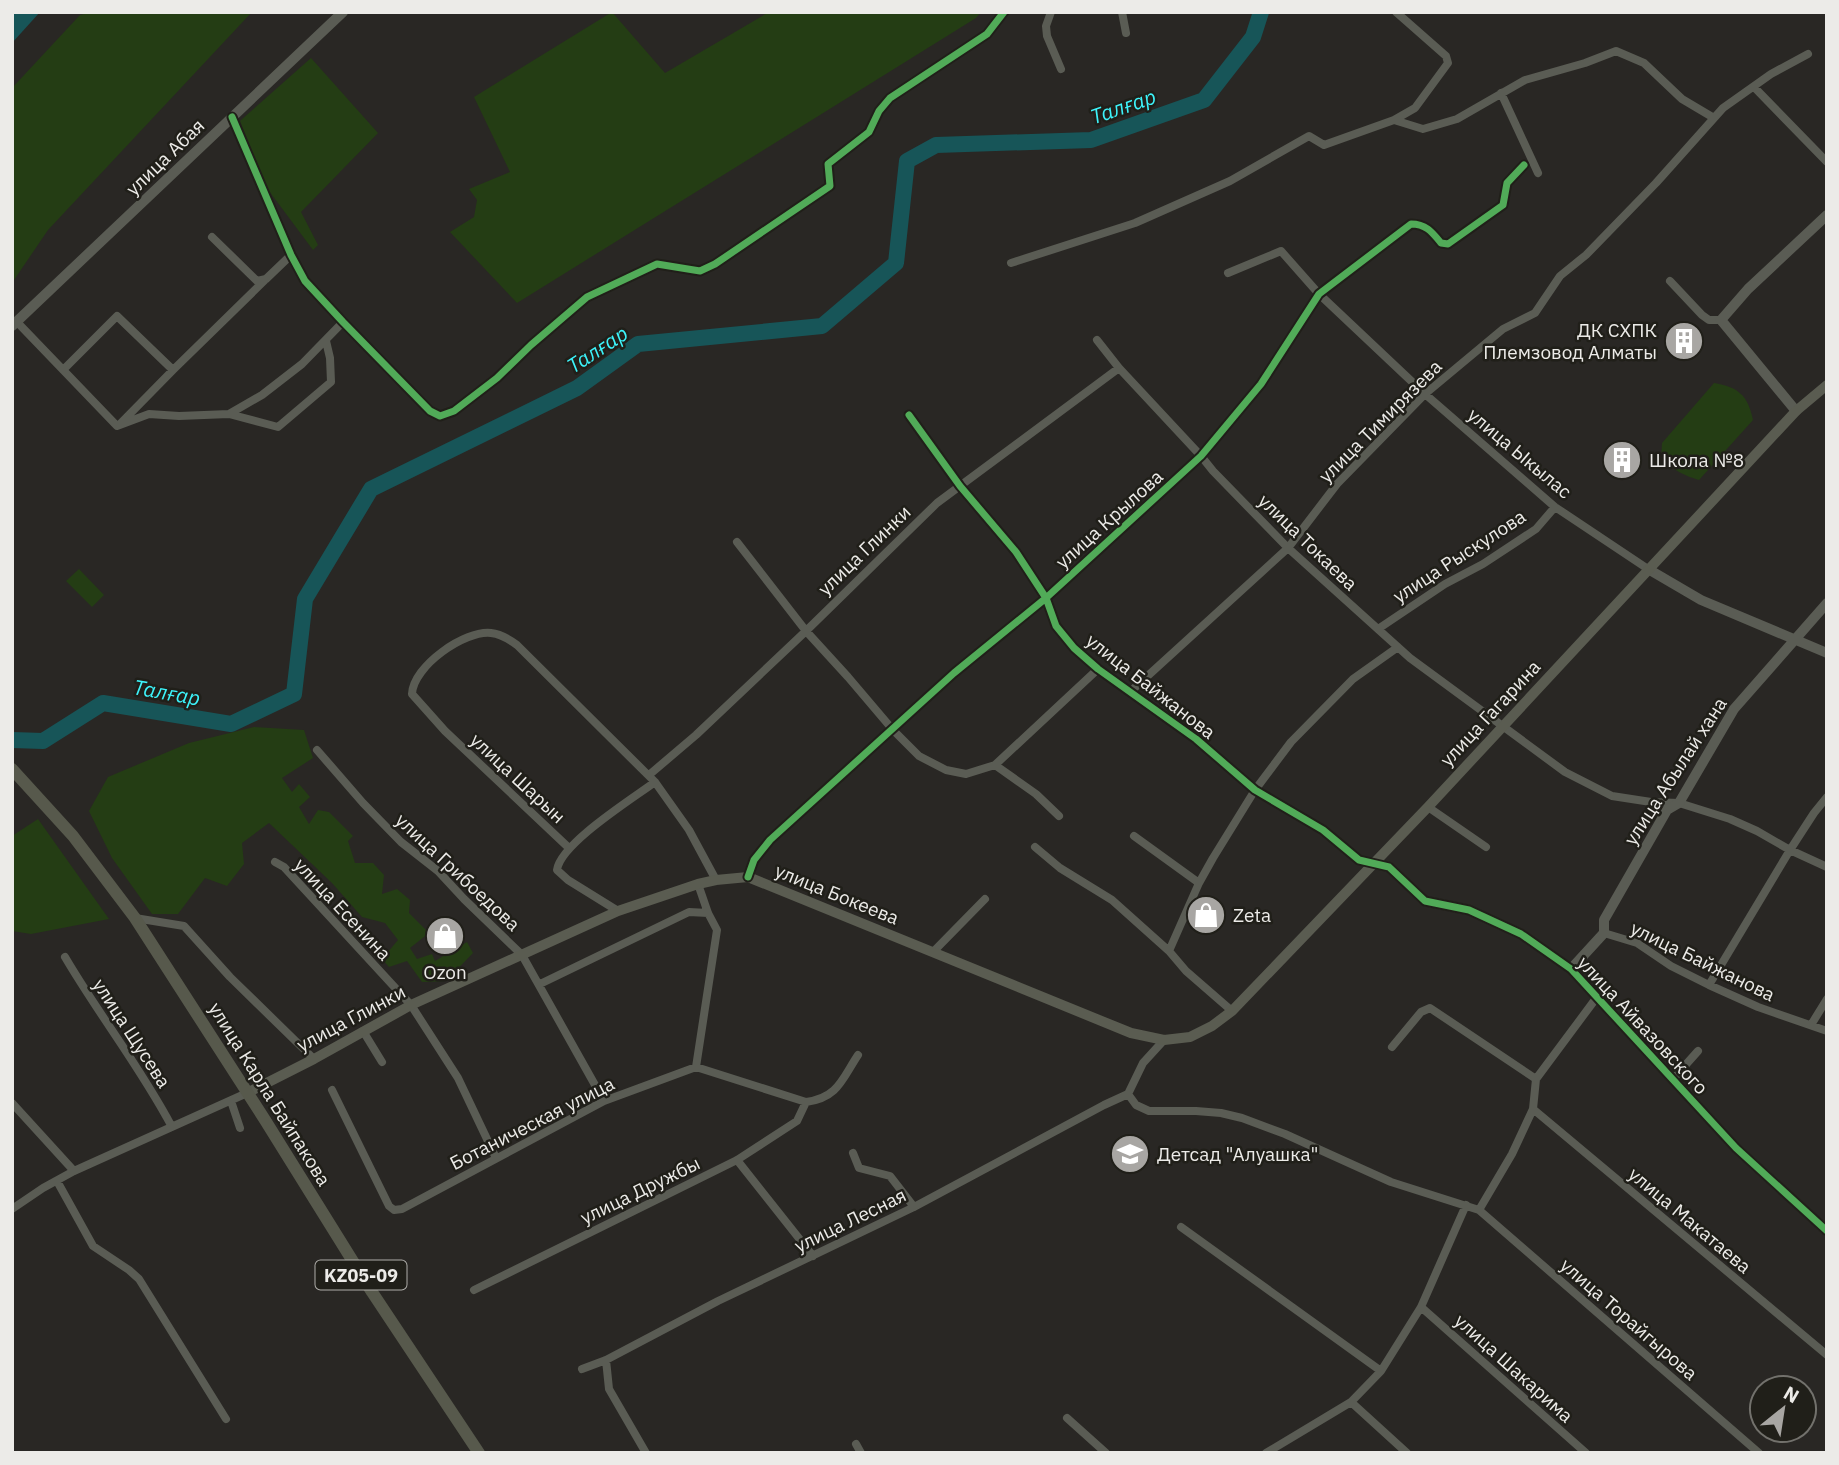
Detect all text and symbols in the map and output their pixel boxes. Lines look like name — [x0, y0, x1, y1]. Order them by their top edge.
water label: Талғар — [1086, 82, 1160, 130]
street label: улица Абая — [121, 114, 209, 200]
place label: ДК СХПК Племзовод Алматы — [1483, 318, 1657, 364]
water label: Талғар — [561, 319, 633, 379]
building icon: ДК СХПК Племзовод Алматы — [1663, 320, 1705, 362]
street label: улица Тимирязева — [1313, 354, 1447, 488]
street label: улица Ыкылас — [1463, 403, 1577, 504]
building icon: Школа №8 — [1601, 439, 1643, 481]
place label: Школа №8 — [1649, 448, 1744, 472]
street label: улица Крылова — [1050, 464, 1168, 574]
street label: улица Токаева — [1253, 489, 1363, 595]
street label: улица Глинки — [813, 500, 915, 600]
street label: улица Рыскулова — [1388, 504, 1530, 608]
street label: улица Байжанова — [1082, 628, 1220, 744]
street label: улица Гагарина — [1435, 655, 1545, 771]
water label: Талғар — [131, 672, 203, 712]
street label: улица Абылай хана — [1618, 693, 1732, 849]
street label: улица Шарын — [465, 728, 571, 828]
street label: улица Грибоедова — [391, 808, 525, 936]
street label: улица Есенина — [289, 853, 397, 965]
street label: улица Бокеева — [772, 858, 902, 930]
shop icon: Zeta — [1185, 894, 1227, 936]
place label: Zeta — [1233, 903, 1271, 927]
shop icon: Ozon — [424, 915, 466, 957]
street label: улица Байжанова — [1627, 916, 1779, 1006]
street label: улица Айвазовского — [1573, 951, 1713, 1099]
place label: Ozon — [423, 960, 467, 984]
street label: улица Щусева — [88, 974, 176, 1092]
street label: улица Глинки — [292, 979, 410, 1057]
street label: улица Карла Байпакова — [204, 998, 336, 1190]
street label: Ботаническая улица — [446, 1071, 618, 1175]
school or university icon: Детсад "Алуашка" — [1109, 1133, 1151, 1175]
place label: Детсад "Алуашка" — [1157, 1142, 1318, 1166]
street label: улица Дружбы — [576, 1151, 704, 1229]
street label: улица Макатаева — [1624, 1162, 1756, 1278]
street label: улица Лесная — [790, 1183, 910, 1257]
street label: улица Торайгырова — [1555, 1253, 1703, 1385]
road number: KZ05-09 — [316, 1260, 406, 1290]
street label: улица Шакарима — [1450, 1308, 1578, 1428]
north arrow — [1748, 1374, 1818, 1444]
text: N — [1780, 1380, 1803, 1408]

